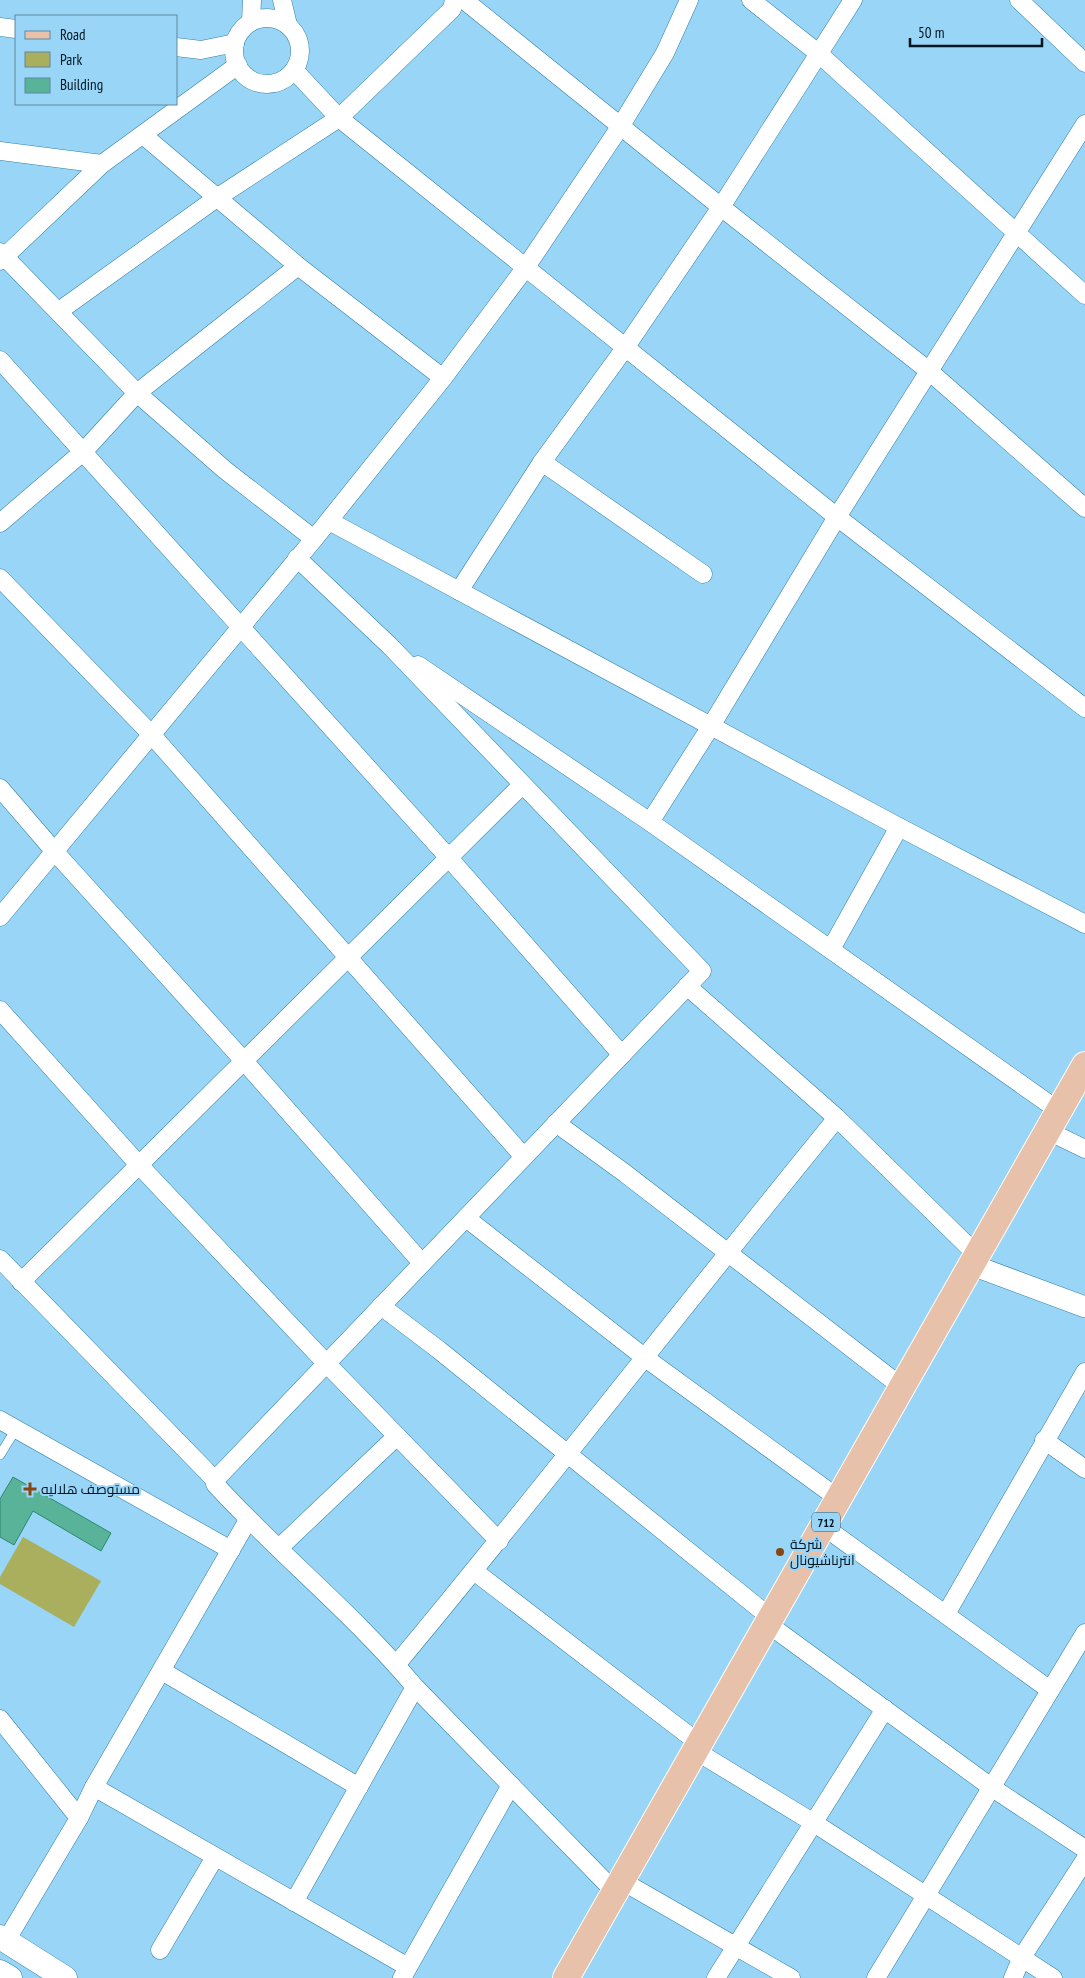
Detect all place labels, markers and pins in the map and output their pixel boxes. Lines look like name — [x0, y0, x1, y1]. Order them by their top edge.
place label: مستوصف هلاليه — [41, 1480, 140, 1498]
marker: مستوصف هلاليه — [23, 1482, 37, 1496]
place label: شركة انترناشيونال — [790, 1535, 855, 1569]
marker: شركة انترناشيونال — [774, 1546, 786, 1558]

